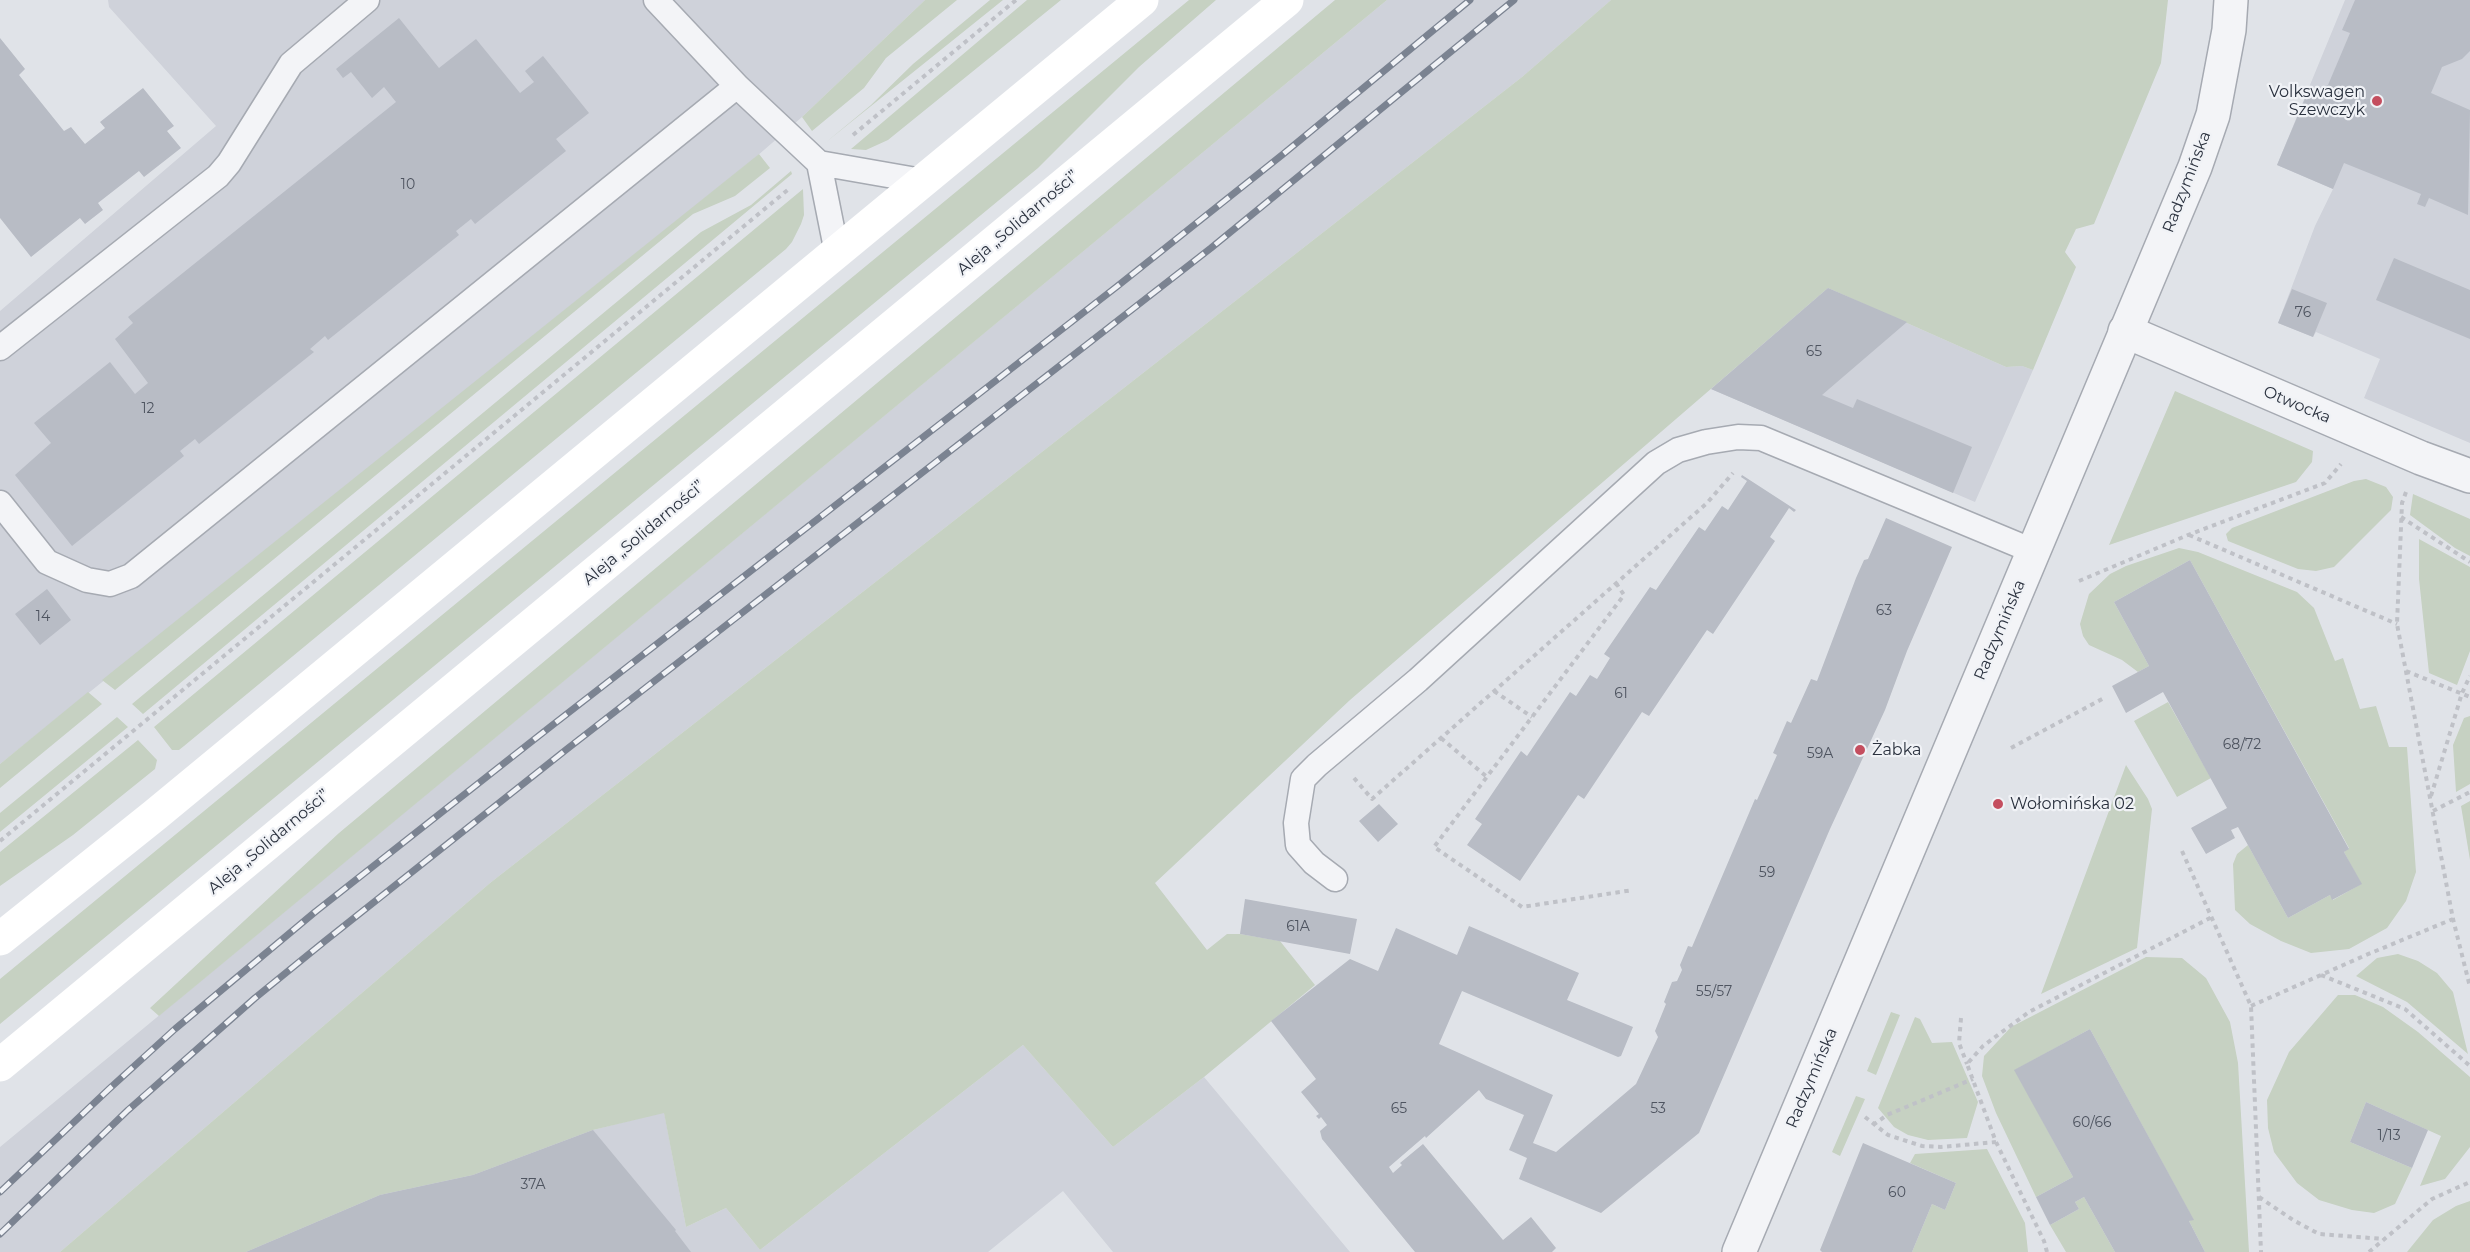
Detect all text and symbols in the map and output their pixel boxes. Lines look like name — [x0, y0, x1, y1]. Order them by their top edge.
place label: Volkswagen Szewczyk — [2269, 82, 2365, 120]
marker: Volkswagen Szewczyk — [2370, 94, 2384, 108]
street label: Radzymińska — [2159, 129, 2215, 235]
street label: Aleja „Solidarności” — [953, 167, 1083, 279]
house number: 10 — [401, 177, 415, 193]
house number: 76 — [2295, 305, 2311, 321]
house number: 65 — [1806, 344, 1822, 360]
street label: Otwocka — [2260, 382, 2334, 428]
house number: 12 — [141, 401, 155, 417]
street label: Aleja „Solidarności” — [579, 477, 709, 589]
street label: Radzymińska — [1970, 577, 2030, 683]
house number: 63 — [1876, 603, 1892, 619]
house number: 14 — [36, 609, 50, 625]
house number: 61 — [1614, 686, 1628, 702]
house number: 68/72 — [2223, 737, 2261, 753]
place label: Żabka — [1872, 740, 1922, 760]
marker: Żabka — [1853, 743, 1867, 757]
house number: 59A — [1807, 746, 1833, 762]
street label: Aleja „Solidarności” — [204, 786, 334, 898]
place label: Wołomińska 02 — [2010, 794, 2134, 814]
marker: Wołomińska 02 — [1991, 797, 2005, 811]
house number: 59 — [1759, 865, 1775, 881]
house number: 61A — [1286, 919, 1310, 935]
house number: 55/57 — [1696, 984, 1732, 1000]
street label: Radzymińska — [1782, 1025, 1842, 1131]
house number: 65 — [1391, 1101, 1407, 1117]
house number: 53 — [1650, 1101, 1666, 1117]
house number: 60/66 — [2073, 1115, 2111, 1131]
house number: 1/13 — [2377, 1128, 2401, 1144]
house number: 37A — [520, 1177, 546, 1193]
house number: 60 — [1888, 1185, 1906, 1201]

